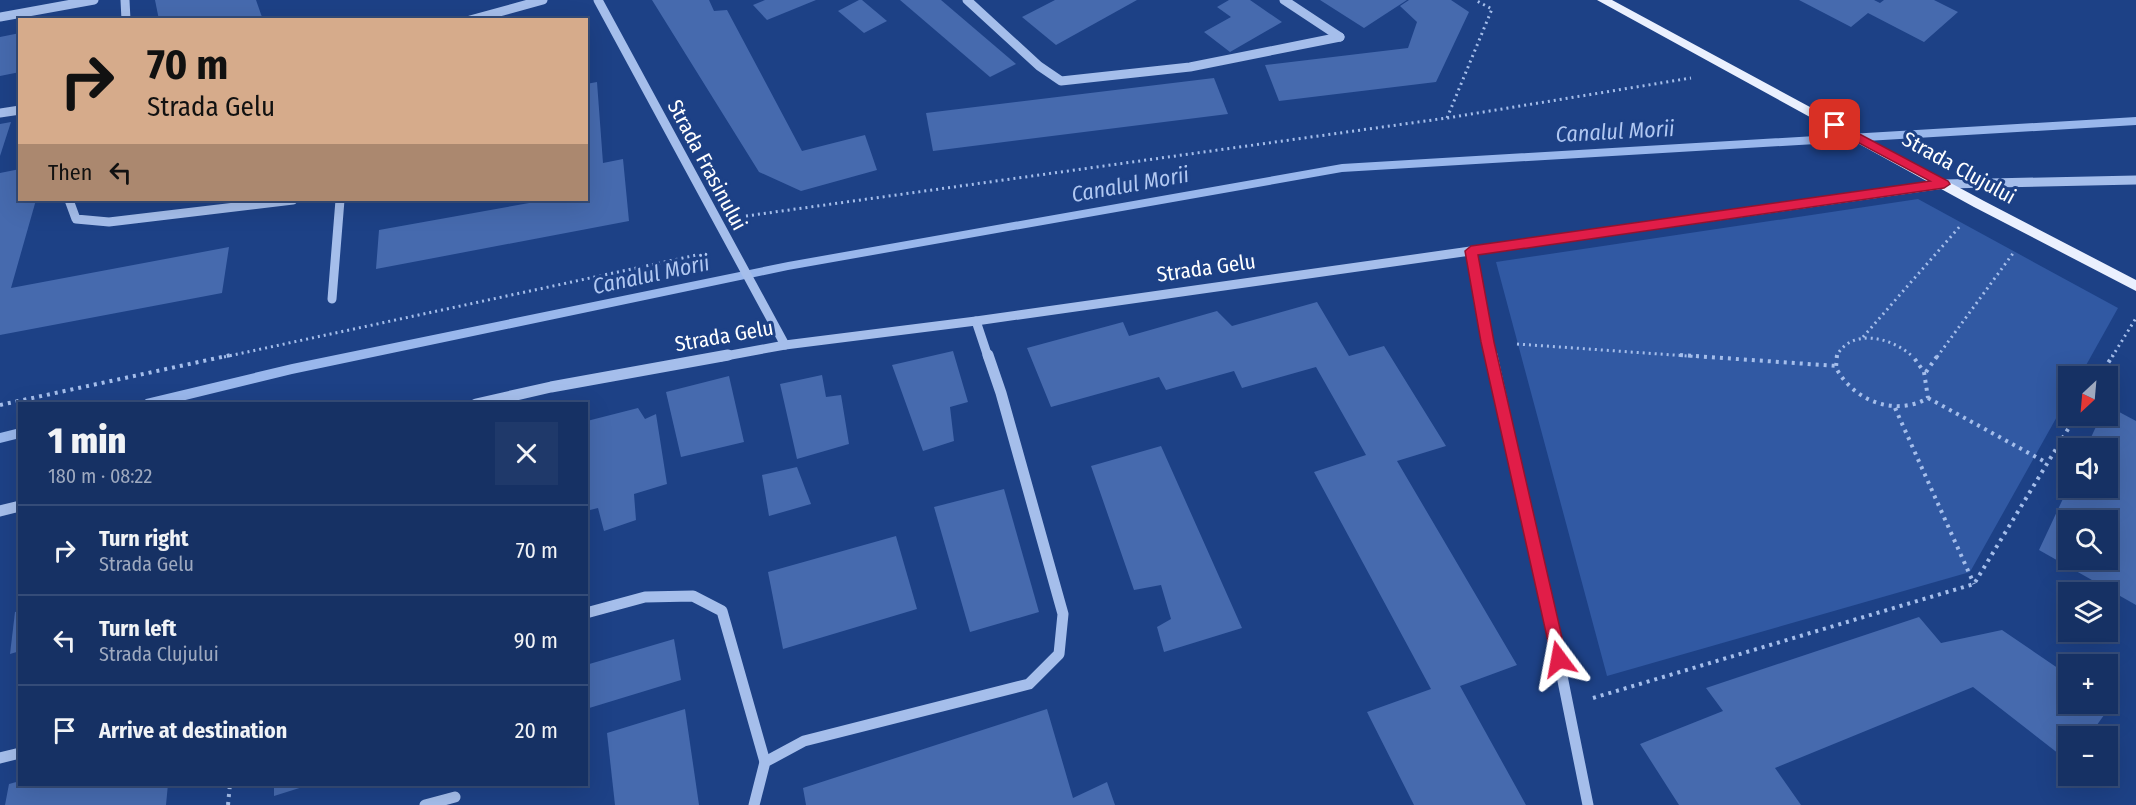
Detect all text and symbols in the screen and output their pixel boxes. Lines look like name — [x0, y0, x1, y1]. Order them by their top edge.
text: 70 m — [147, 40, 228, 90]
icon: right — [48, 42, 126, 120]
text: Strada Gelu — [147, 91, 275, 123]
street label: Strada Frasinului — [662, 95, 752, 235]
pin — [1809, 99, 1860, 150]
icon: arrive — [1818, 108, 1851, 141]
water label: Canalul Morii — [1555, 115, 1675, 148]
street label: Strada Clujului — [1898, 126, 2020, 210]
icon: left — [104, 156, 137, 189]
text: Then — [48, 159, 92, 186]
water label: Canalul Morii — [1069, 161, 1191, 208]
street label: Strada Gelu — [1155, 248, 1257, 288]
water label: Canalul Morii — [590, 249, 712, 300]
street label: Strada Gelu — [673, 315, 775, 357]
north arrow — [2058, 366, 2118, 426]
map controls — [2058, 366, 2118, 786]
text: 1 min — [48, 419, 126, 463]
button: close — [495, 422, 558, 485]
button: sound — [2058, 438, 2118, 498]
text: 180 m · 08:22 — [48, 464, 152, 488]
button: search — [2058, 510, 2118, 570]
text: Turn right — [99, 525, 188, 552]
icon: right — [48, 534, 81, 567]
text: 70 m — [516, 537, 558, 564]
text: Strada Gelu — [99, 552, 194, 576]
button: layers — [2058, 582, 2118, 642]
text: Turn left — [99, 615, 177, 642]
icon: left — [48, 624, 81, 657]
text: 90 m — [514, 627, 558, 654]
position arrow — [1527, 627, 1591, 691]
text: Strada Clujului — [99, 642, 219, 666]
button: + — [2058, 654, 2118, 714]
icon: arrive — [48, 714, 81, 747]
text: Arrive at destination — [99, 717, 287, 744]
text: 20 m — [515, 717, 558, 744]
button: − — [2058, 726, 2118, 786]

